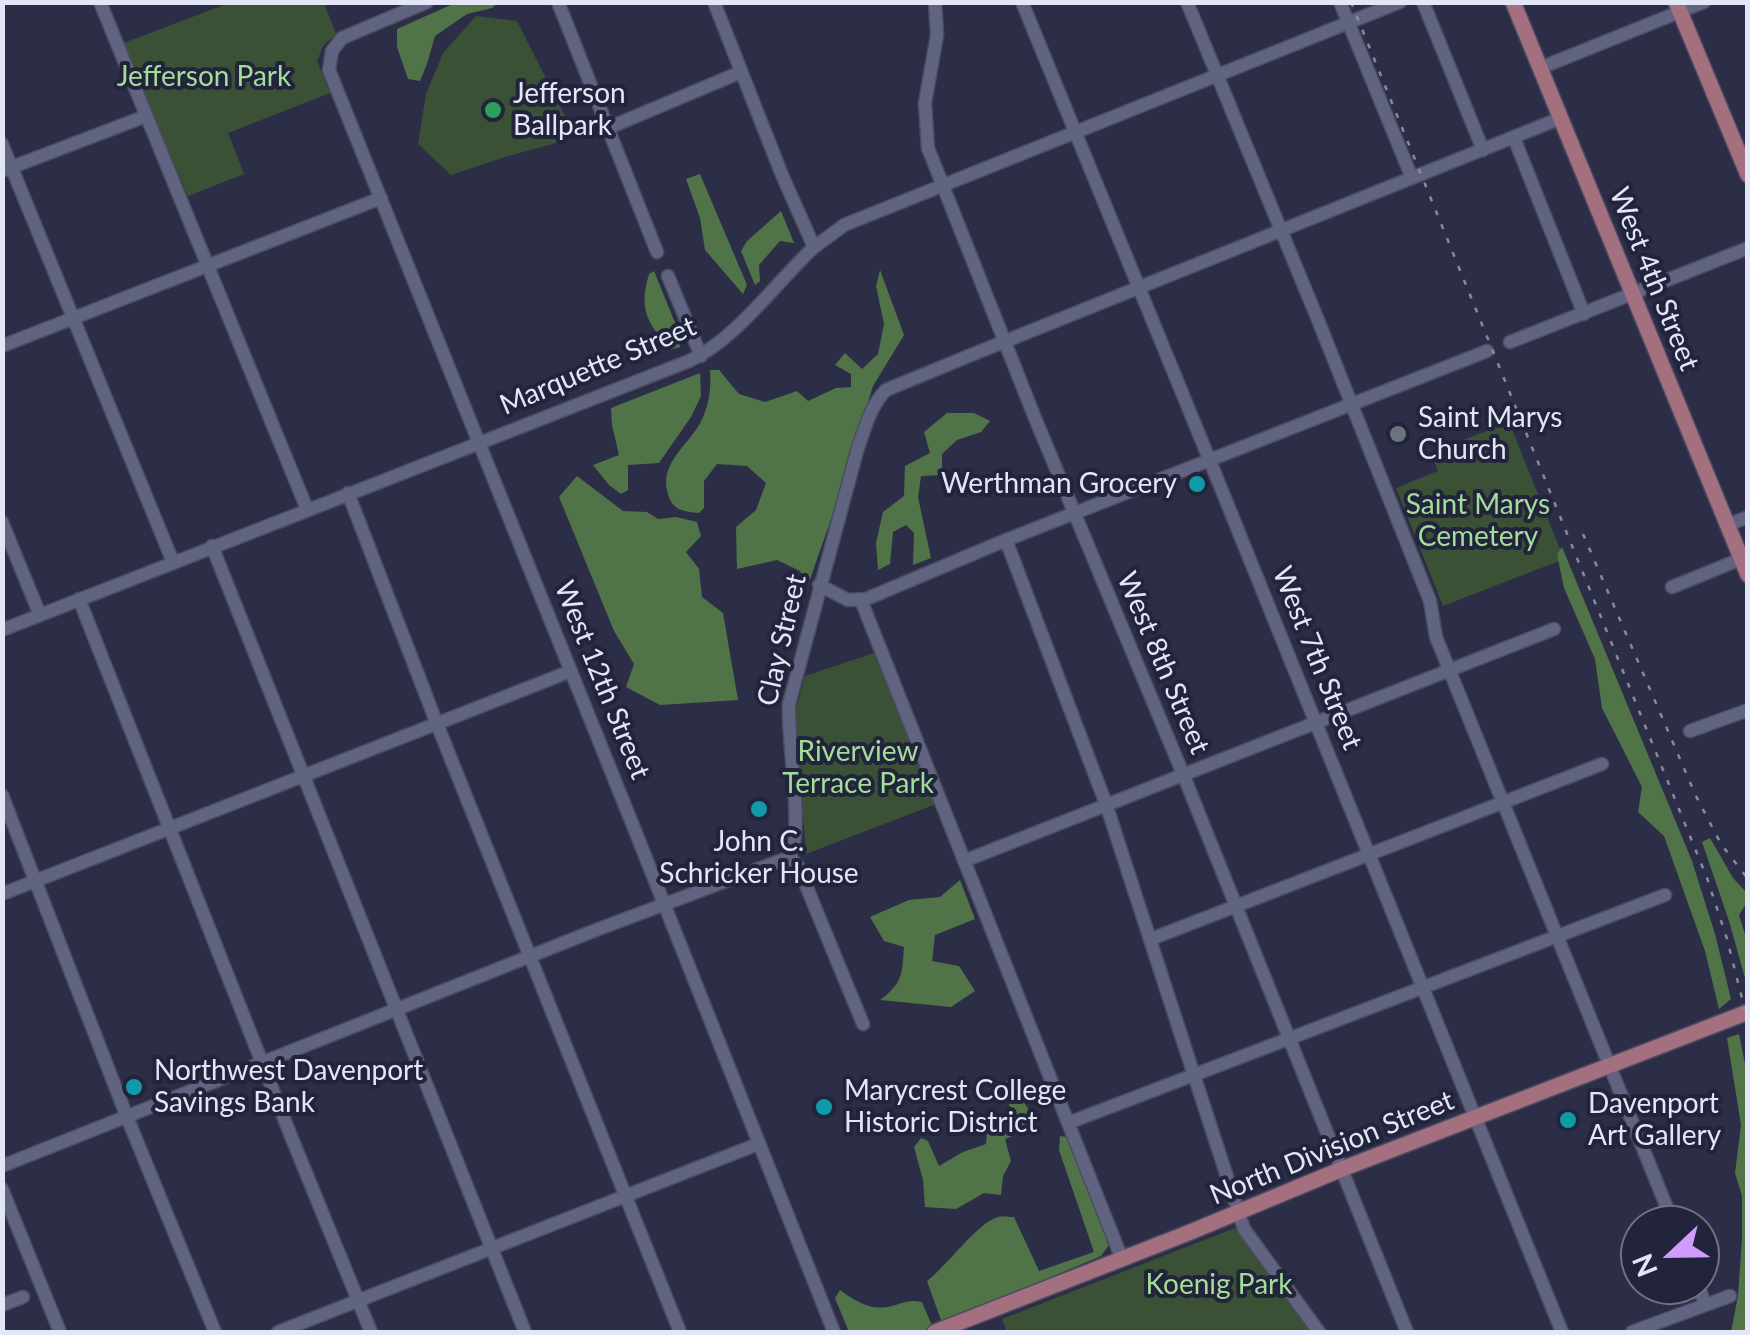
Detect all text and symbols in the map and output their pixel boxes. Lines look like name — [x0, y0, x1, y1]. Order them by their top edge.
park label: Jefferson Park — [117, 60, 291, 94]
place label: Jefferson Ballpark — [513, 77, 626, 143]
marker: Jefferson Ballpark — [482, 99, 504, 121]
street label: West 4th Street — [1602, 183, 1706, 375]
street label: Marquette Street — [495, 310, 701, 422]
place label: Saint Marys Church — [1418, 401, 1562, 467]
marker: Saint Marys Church — [1387, 423, 1409, 445]
place label: Werthman Grocery — [941, 467, 1177, 501]
marker: Werthman Grocery — [1186, 473, 1208, 495]
park label: Saint Marys Cemetery — [1406, 488, 1550, 554]
street label: West 7th Street — [1265, 562, 1369, 754]
street label: West 8th Street — [1110, 567, 1216, 759]
street label: Clay Street — [751, 571, 813, 709]
street label: West 12th Street — [547, 576, 657, 784]
park label: Riverview Terrace Park — [782, 735, 934, 801]
marker: John C. Schricker House — [748, 798, 770, 820]
place label: John C. Schricker House — [659, 825, 859, 891]
place label: Northwest Davenport Savings Bank — [154, 1054, 423, 1120]
place label: Marycrest College Historic District — [844, 1074, 1066, 1140]
marker: Northwest Davenport Savings Bank — [123, 1076, 145, 1098]
street label: North Division Street — [1205, 1084, 1459, 1212]
place label: Davenport Art Gallery — [1588, 1087, 1721, 1153]
marker: Marycrest College Historic District — [813, 1096, 835, 1118]
marker: Davenport Art Gallery — [1557, 1109, 1579, 1131]
north arrow — [1620, 1205, 1720, 1305]
text: N — [1624, 1249, 1664, 1282]
park label: Koenig Park — [1146, 1268, 1292, 1302]

